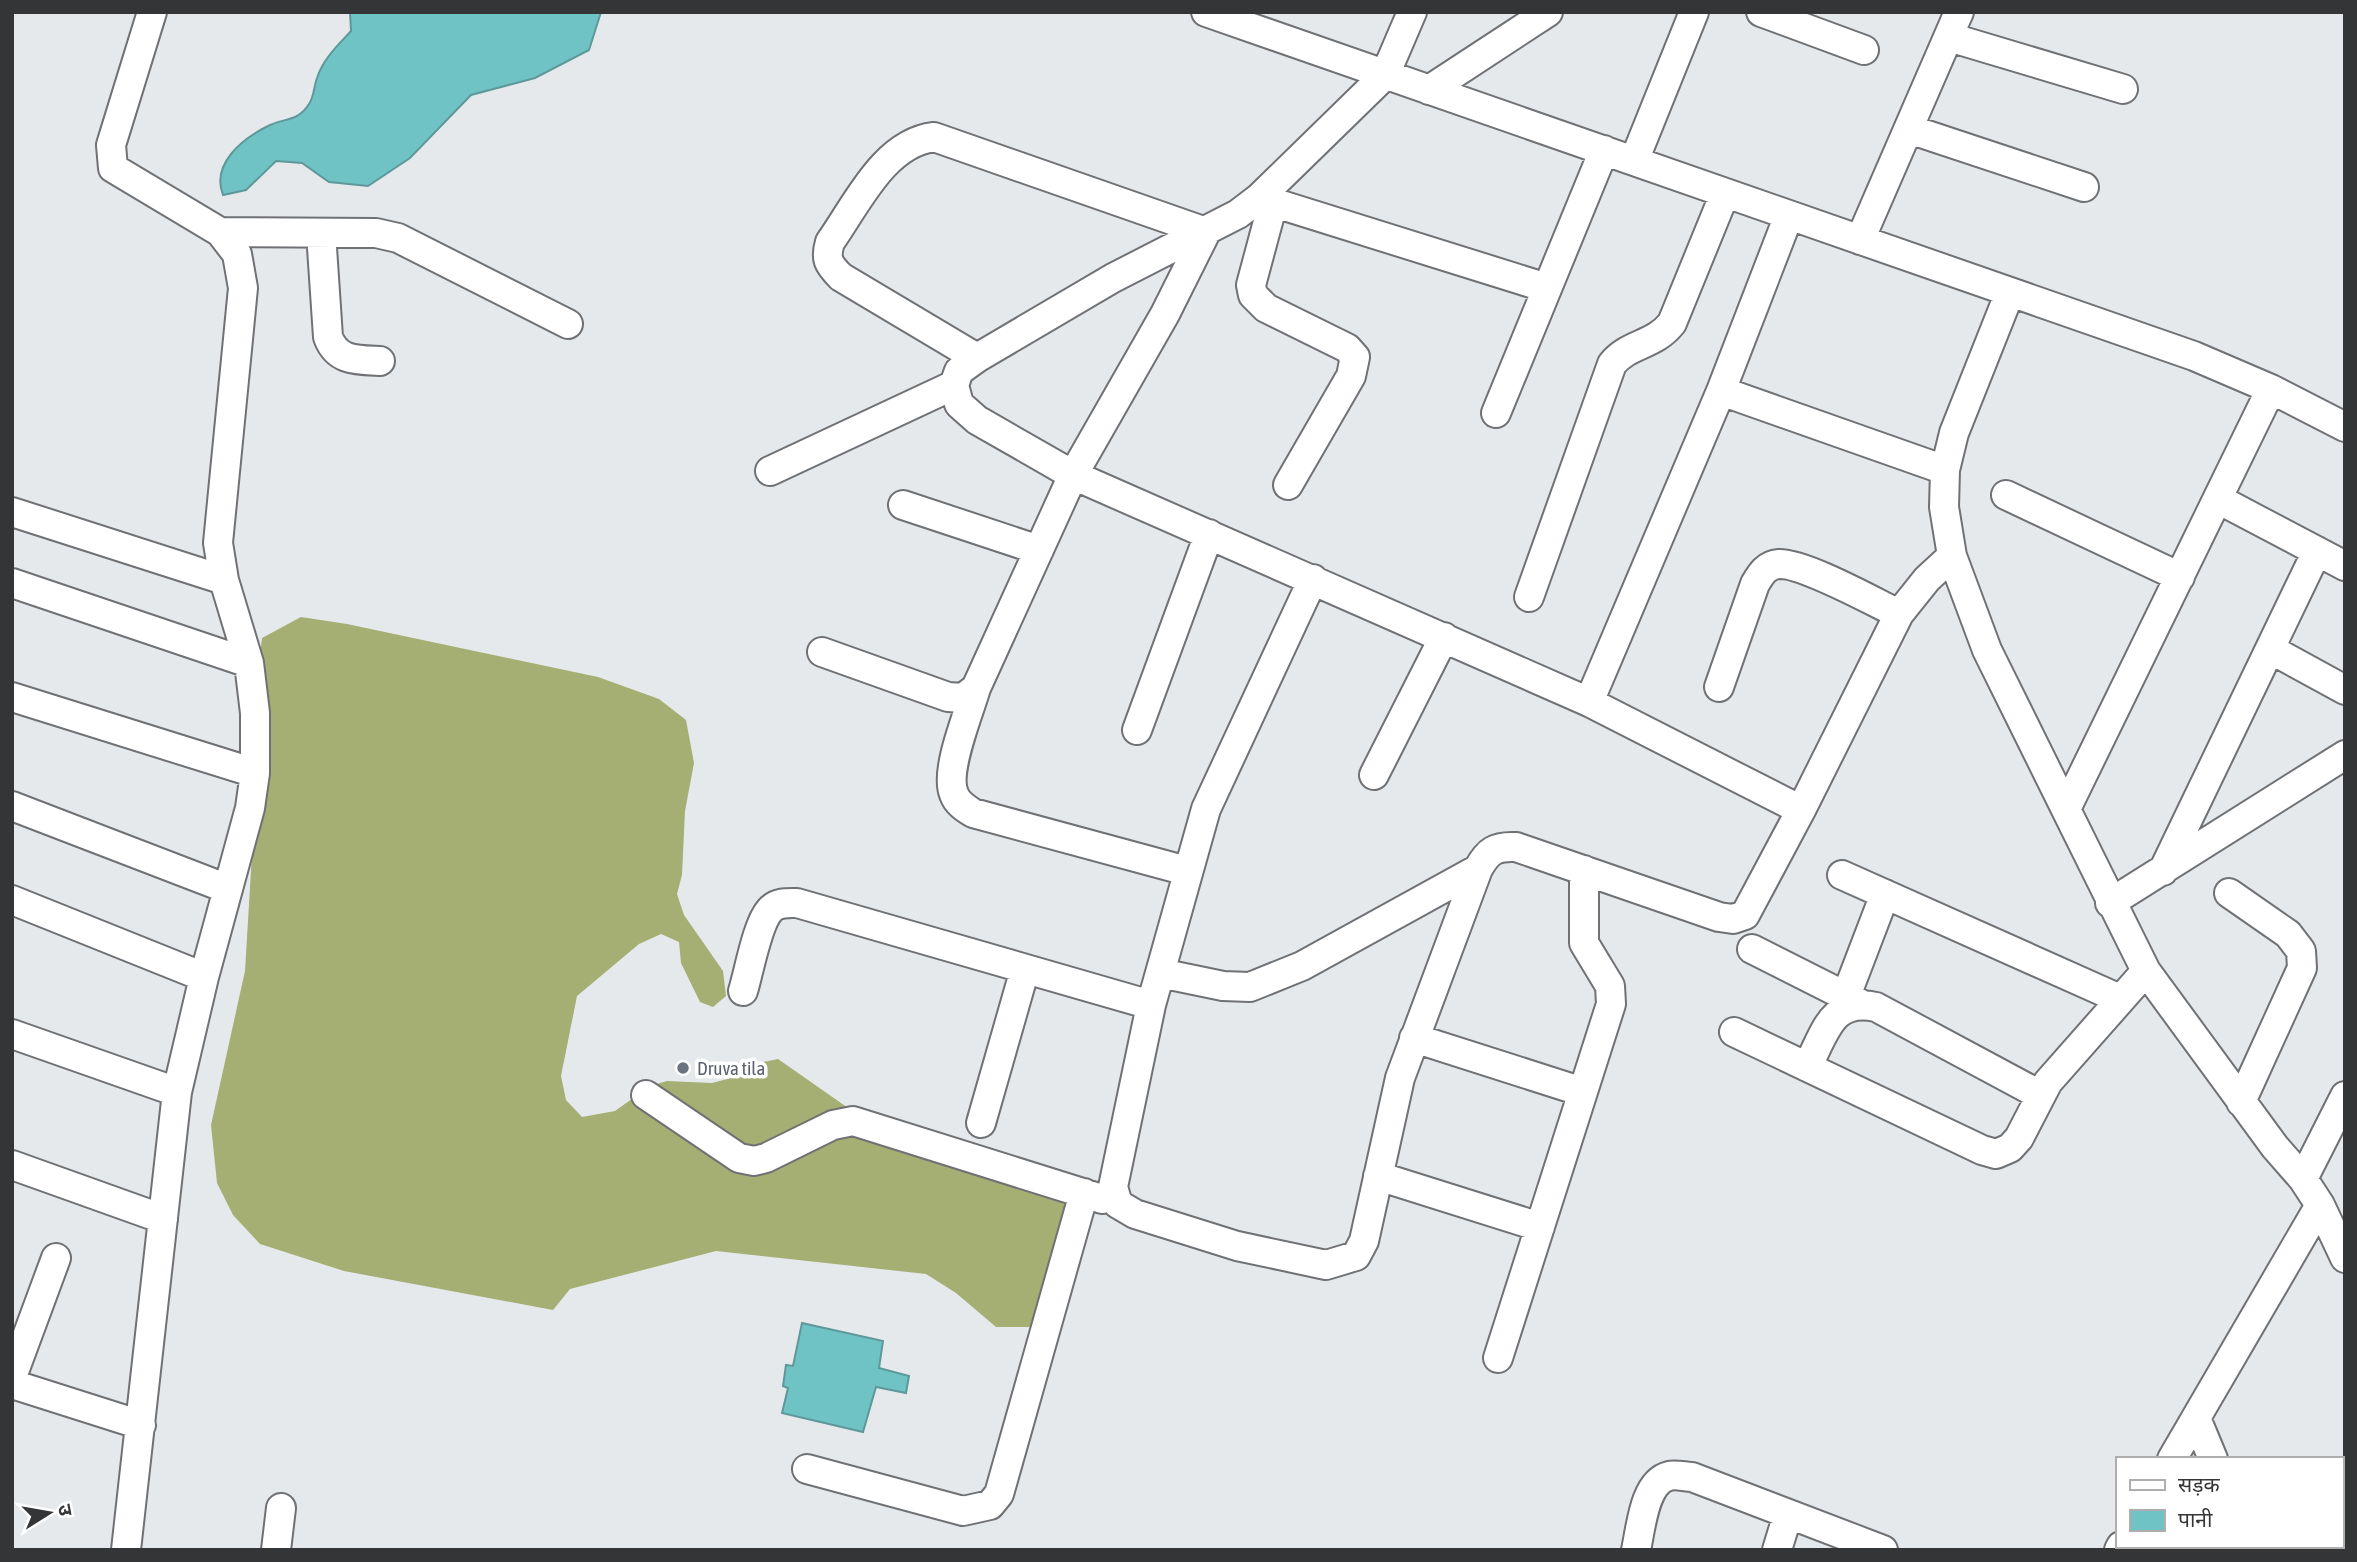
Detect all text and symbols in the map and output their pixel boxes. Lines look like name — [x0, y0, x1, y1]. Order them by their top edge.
place label: Druva tila — [697, 1057, 765, 1079]
marker: Druva tila — [675, 1060, 691, 1076]
legend — [2116, 1457, 2343, 1548]
text: सड़क — [2178, 1472, 2220, 1496]
north arrow — [14, 1478, 84, 1548]
text: उ — [54, 1502, 78, 1518]
text: पानी — [2178, 1507, 2213, 1531]

